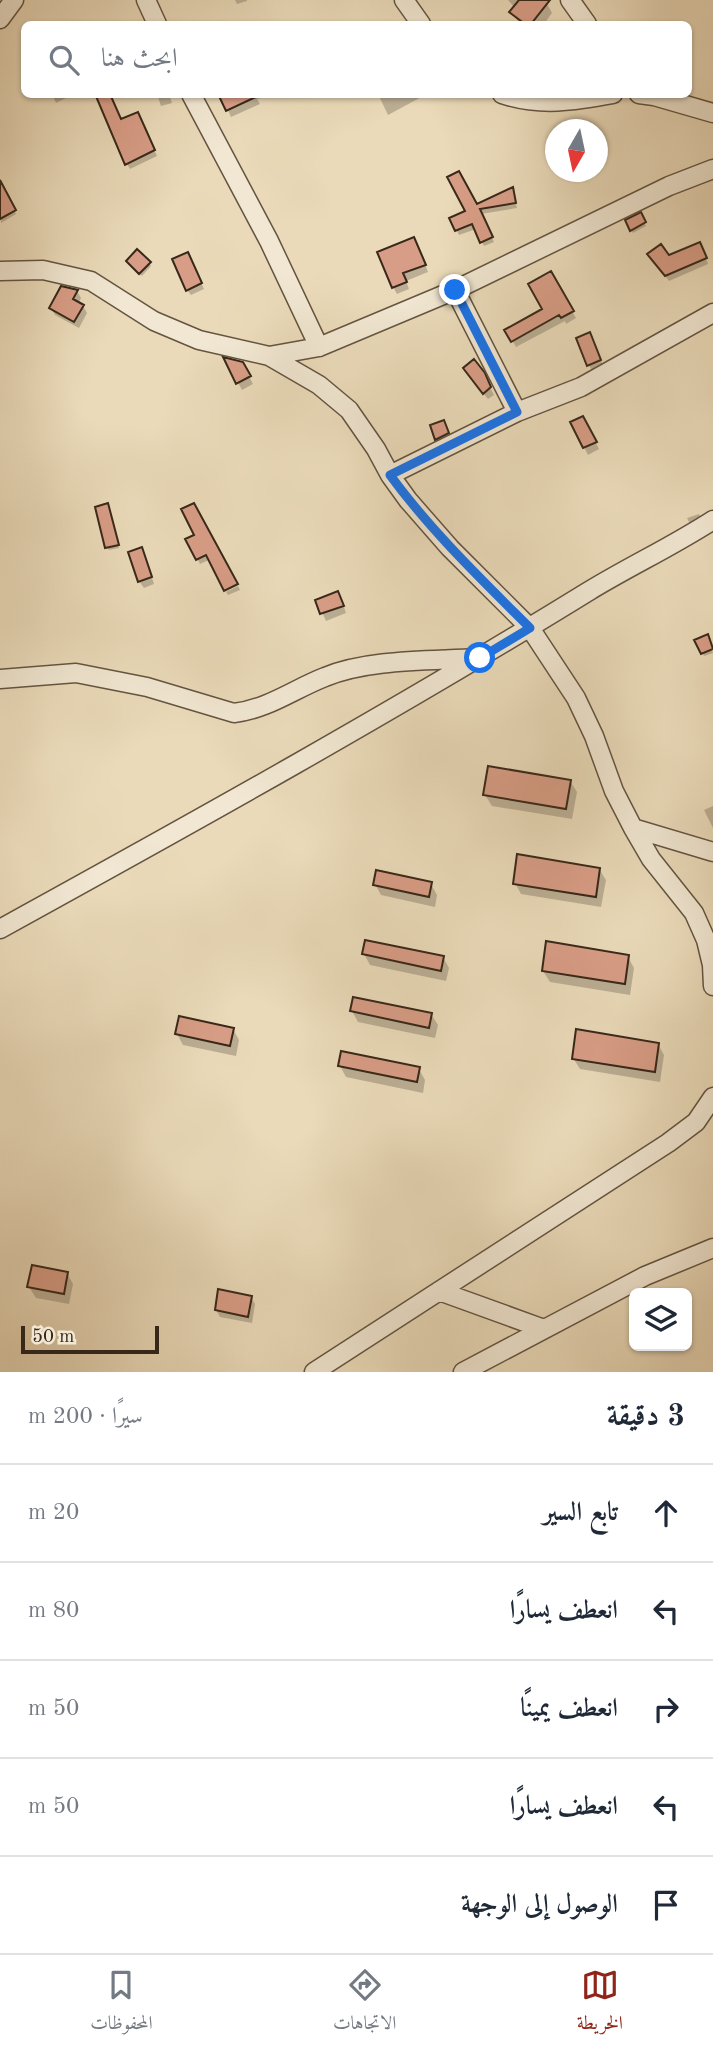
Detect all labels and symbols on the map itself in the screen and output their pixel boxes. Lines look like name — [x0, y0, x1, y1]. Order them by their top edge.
north arrow — [545, 119, 608, 182]
route end — [439, 274, 470, 305]
route start — [464, 642, 495, 673]
scale bar — [21, 1323, 159, 1355]

